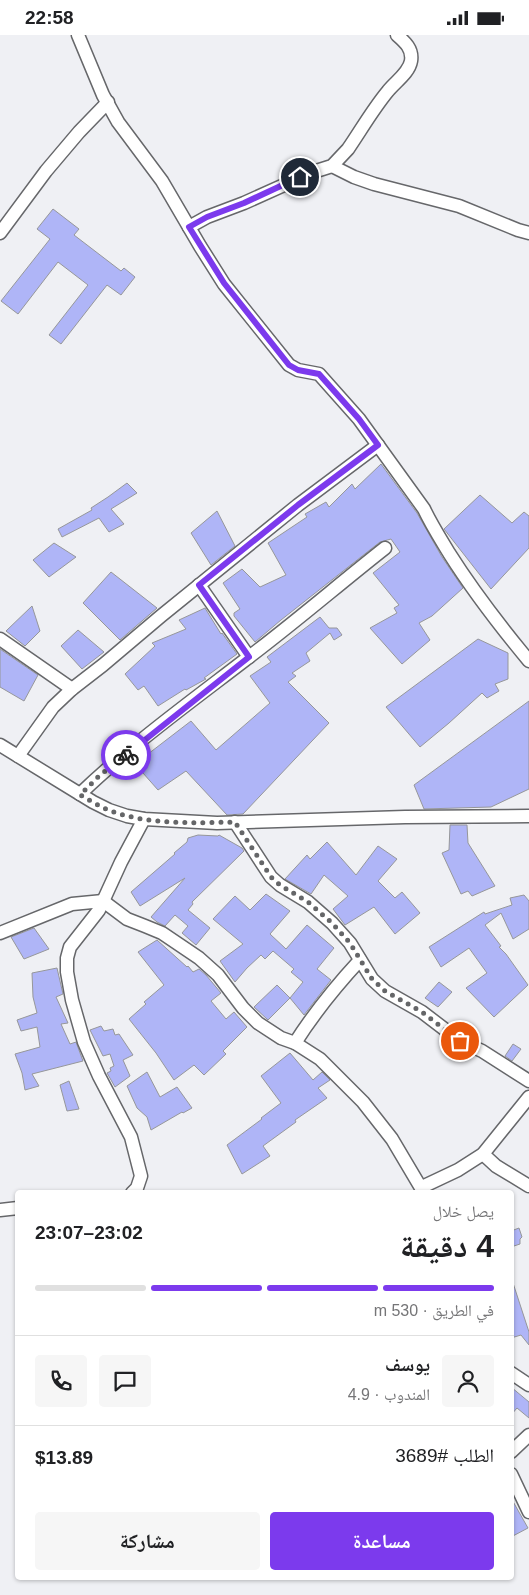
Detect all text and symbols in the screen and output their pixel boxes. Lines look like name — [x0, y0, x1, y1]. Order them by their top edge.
text: 22:58 — [25, 7, 74, 28]
pin — [279, 156, 321, 198]
icon: home — [286, 163, 314, 191]
courier — [101, 730, 151, 780]
icon: bike — [112, 741, 140, 769]
pin — [439, 1020, 481, 1062]
icon: bag — [446, 1027, 474, 1055]
text: يصل خلال — [433, 1203, 494, 1220]
text: 23:02–23:07 — [35, 1222, 143, 1243]
text: 4 دقيقة — [400, 1228, 494, 1264]
text: في الطريق · 530 m — [374, 1302, 494, 1319]
text: يوسف — [385, 1354, 430, 1375]
button: phone — [35, 1355, 87, 1407]
button: chat — [99, 1355, 151, 1407]
button: person — [442, 1355, 494, 1407]
text: المندوب · 4.9 — [348, 1386, 430, 1403]
text: الطلب #3689 — [395, 1445, 494, 1466]
text: $13.89 — [35, 1447, 93, 1468]
button: مشاركة — [35, 1512, 260, 1570]
button: مساعدة — [270, 1512, 494, 1570]

